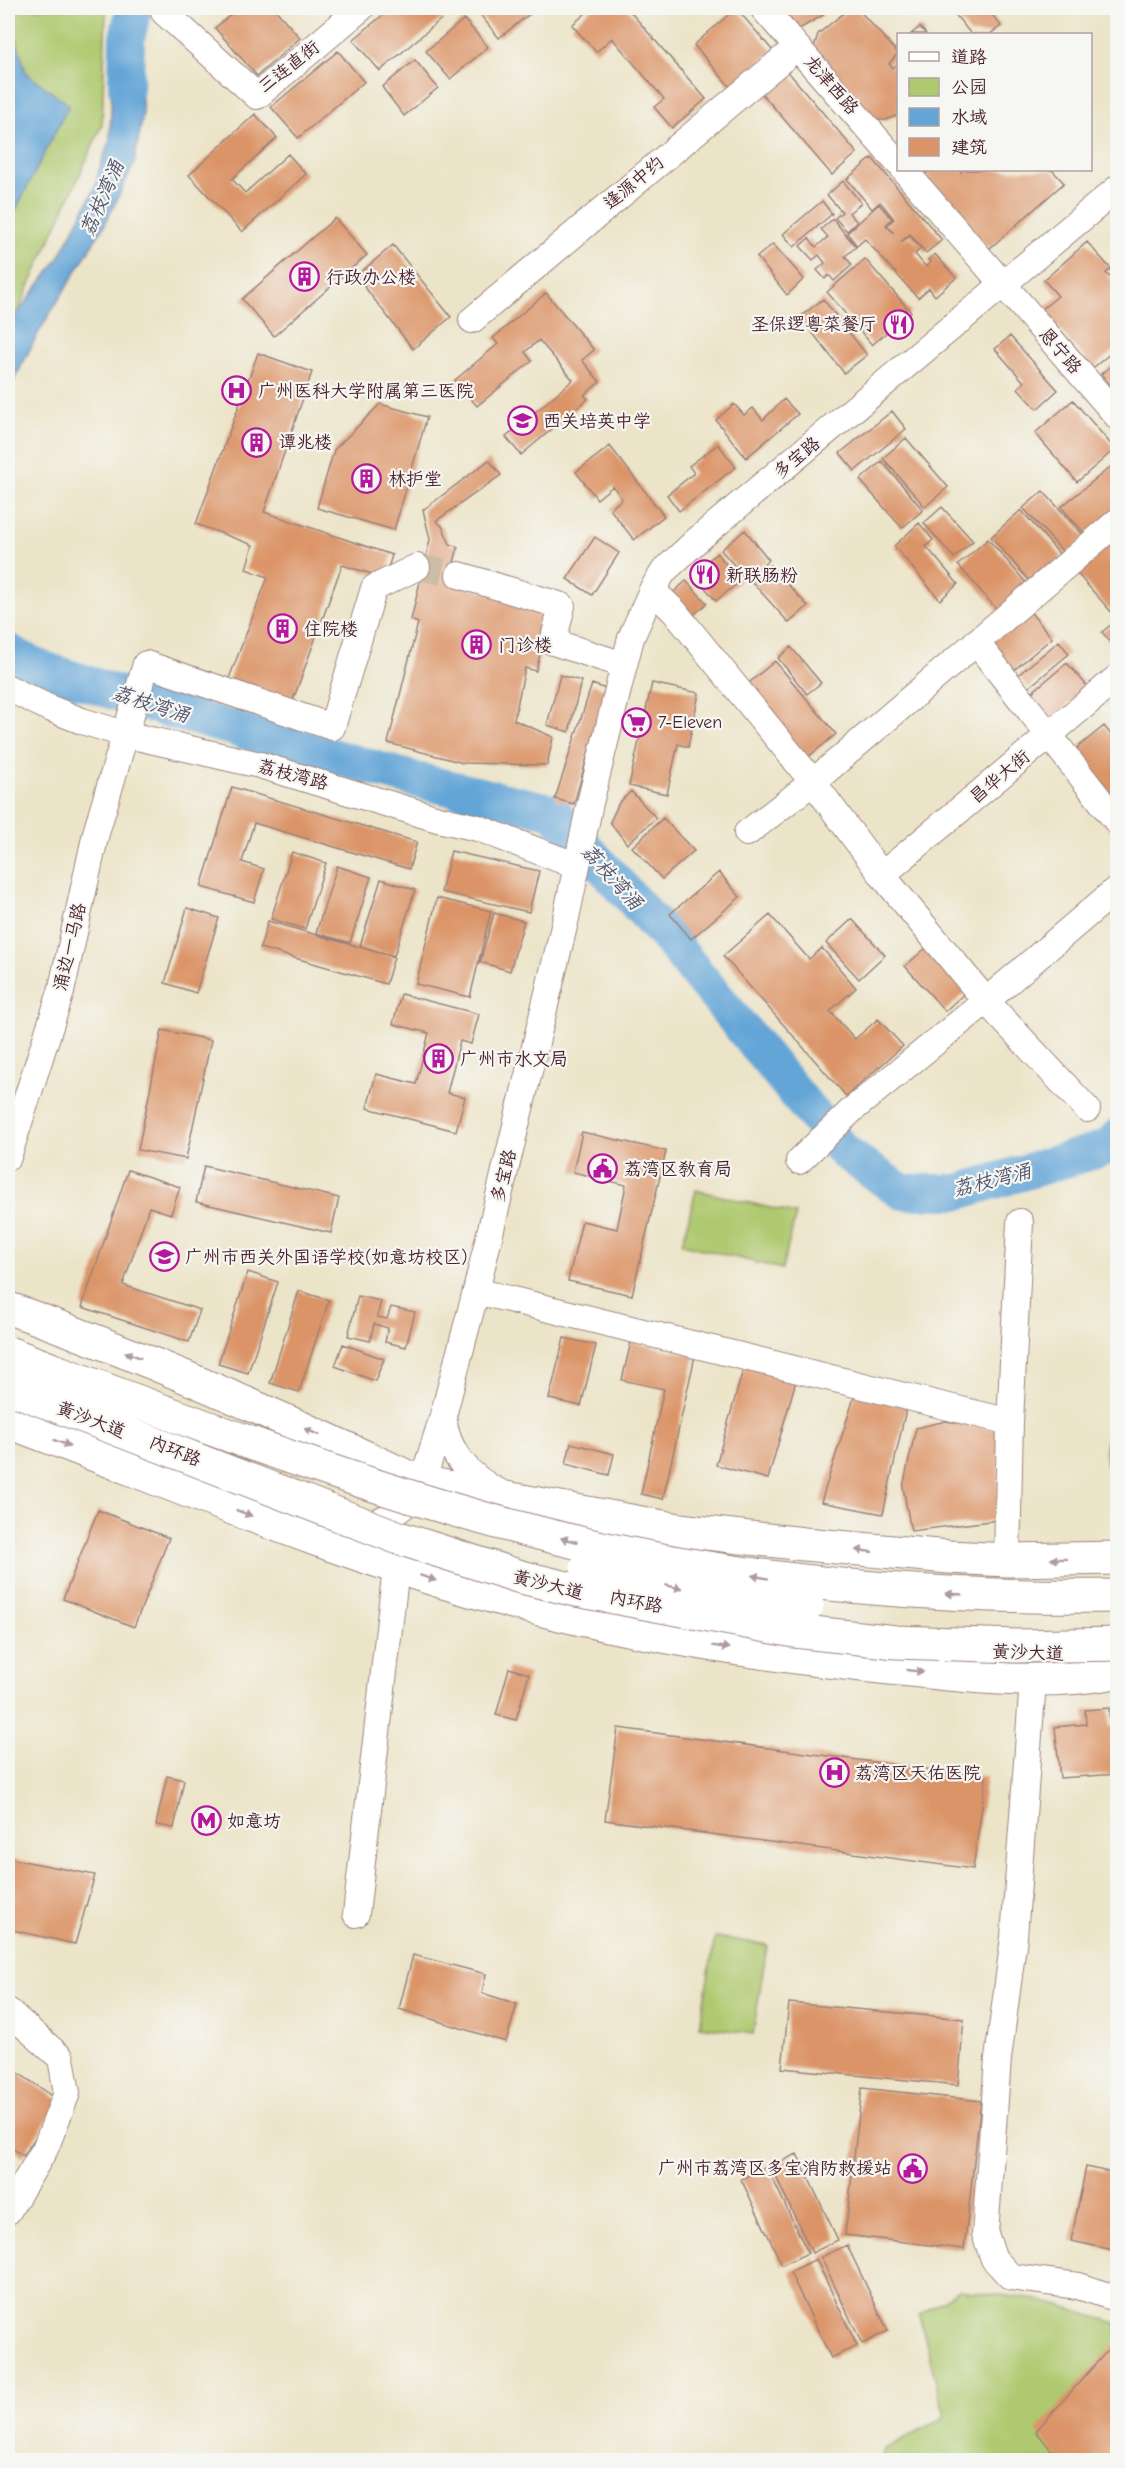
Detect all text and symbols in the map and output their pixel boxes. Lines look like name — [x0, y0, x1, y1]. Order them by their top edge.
legend — [897, 33, 1092, 171]
street label: 三连直街 — [254, 37, 324, 97]
text: 道路 — [951, 47, 987, 68]
street label: 龙津西路 — [799, 51, 863, 119]
text: 公园 — [951, 77, 987, 98]
text: 水域 — [951, 107, 987, 128]
text: 建筑 — [951, 137, 987, 158]
street label: 逢源中约 — [600, 152, 668, 214]
water label: 荔枝湾涌 — [75, 156, 129, 239]
building icon: 行政办公楼 — [289, 261, 321, 293]
place label: 行政办公楼 — [326, 267, 416, 288]
restaurant icon: 圣保逻粤菜餐厅 — [882, 308, 914, 340]
place label: 圣保逻粤菜餐厅 — [751, 314, 877, 335]
street label: 恩宁路 — [1034, 324, 1086, 378]
hospital icon: 广州医科大学附属第三医院 — [221, 375, 253, 407]
place label: 广州医科大学附属第三医院 — [258, 381, 474, 402]
school or university icon: 西关培英中学 — [506, 405, 538, 437]
place label: 西关培英中学 — [543, 411, 651, 432]
building icon: 谭兆楼 — [241, 426, 273, 458]
place label: 谭兆楼 — [278, 432, 332, 453]
street label: 多宝路 — [770, 433, 824, 483]
building icon: 林护堂 — [351, 463, 383, 495]
place label: 林护堂 — [388, 469, 442, 490]
restaurant icon: 新联肠粉 — [689, 559, 721, 591]
place label: 新联肠粉 — [726, 565, 798, 586]
building icon: 住院楼 — [267, 613, 299, 645]
place label: 住院楼 — [304, 619, 358, 640]
building icon: 门诊楼 — [461, 629, 493, 661]
place label: 门诊楼 — [498, 635, 552, 656]
water label: 荔枝湾涌 — [109, 681, 194, 728]
supermarket icon: 7-Eleven — [621, 706, 653, 738]
place label: 7-Eleven — [658, 712, 722, 733]
street label: 昌华大街 — [966, 746, 1034, 808]
street label: 荔枝湾路 — [256, 756, 330, 794]
water label: 荔枝湾涌 — [577, 840, 648, 915]
street label: 涌边一马路 — [50, 901, 90, 993]
building icon: 广州市水文局 — [423, 1043, 455, 1075]
place label: 广州市水文局 — [460, 1049, 568, 1070]
street label: 多宝路 — [487, 1147, 521, 1205]
public building icon: 荔湾区教育局 — [587, 1153, 619, 1185]
place label: 荔湾区教育局 — [624, 1159, 732, 1180]
water label: 荔枝湾涌 — [950, 1159, 1035, 1201]
school or university icon: 广州市西关外国语学校(如意坊校区) — [148, 1241, 180, 1273]
place label: 广州市西关外国语学校(如意坊校区) — [185, 1247, 467, 1268]
one-way arrow — [124, 1350, 142, 1359]
street label: 黄沙大道 — [54, 1397, 128, 1443]
one-way arrow — [304, 1427, 321, 1436]
street label: 内环路 — [146, 1431, 204, 1471]
one-way arrow — [53, 1439, 71, 1448]
one-way arrow — [236, 1508, 254, 1518]
one-way arrow — [559, 1534, 578, 1544]
one-way arrow — [855, 1546, 874, 1556]
one-way arrow — [1050, 1554, 1069, 1564]
street label: 黄沙大道 — [511, 1566, 585, 1604]
one-way arrow — [750, 1572, 769, 1581]
one-way arrow — [419, 1574, 437, 1583]
one-way arrow — [665, 1583, 684, 1592]
street label: 内环路 — [607, 1587, 665, 1617]
one-way arrow — [945, 1590, 964, 1599]
street label: 黄沙大道 — [992, 1641, 1064, 1665]
one-way arrow — [712, 1642, 731, 1651]
one-way arrow — [905, 1666, 924, 1676]
hospital icon: 荔湾区天佑医院 — [818, 1757, 850, 1789]
place label: 荔湾区天佑医院 — [855, 1763, 981, 1784]
metro station icon: 如意坊 — [190, 1805, 222, 1837]
place label: 如意坊 — [227, 1811, 281, 1832]
public building icon: 广州市荔湾区多宝消防救援站 — [897, 2152, 929, 2184]
place label: 广州市荔湾区多宝消防救援站 — [658, 2158, 892, 2179]

